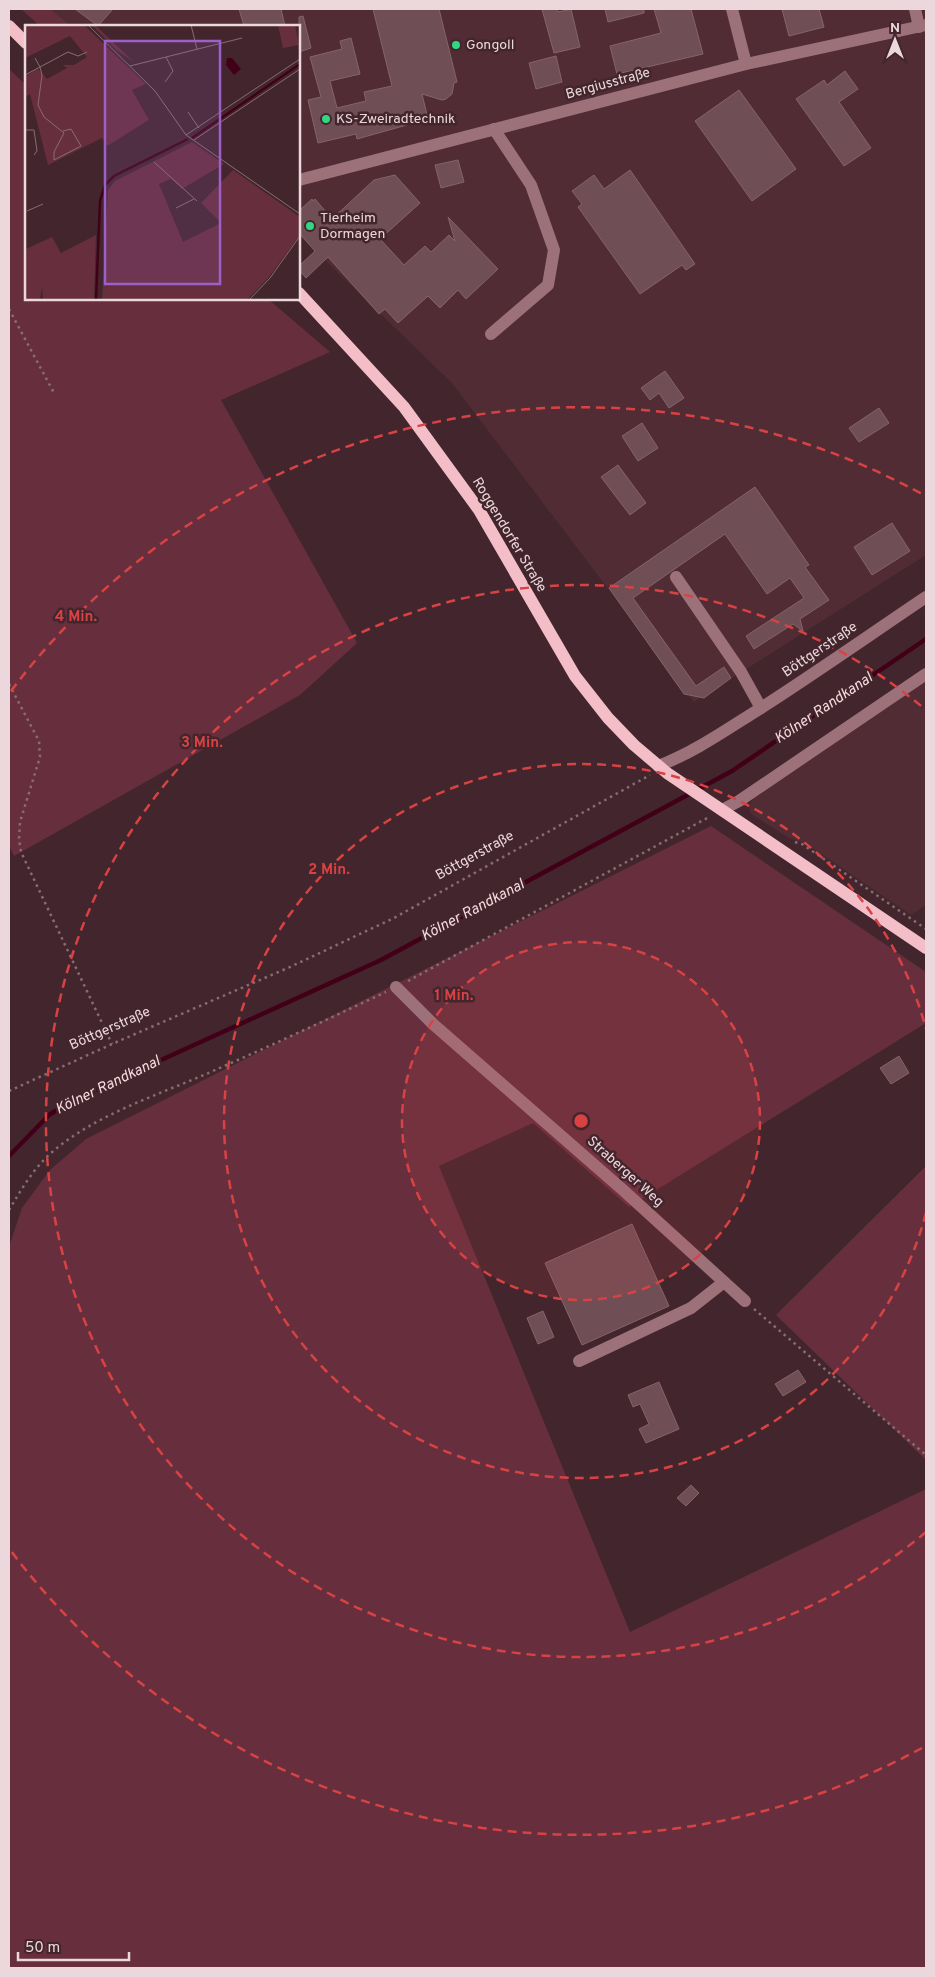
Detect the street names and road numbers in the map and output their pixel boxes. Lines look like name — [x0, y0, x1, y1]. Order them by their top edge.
street label: Bergiusstraße — [564, 65, 652, 103]
street label: Roggendorfer Straße — [468, 474, 550, 596]
street label: Böttgerstraße — [779, 619, 861, 681]
street label: Böttgerstraße — [433, 828, 517, 884]
street label: Böttgerstraße — [67, 1004, 153, 1054]
street label: Straberger Weg — [583, 1133, 667, 1211]

